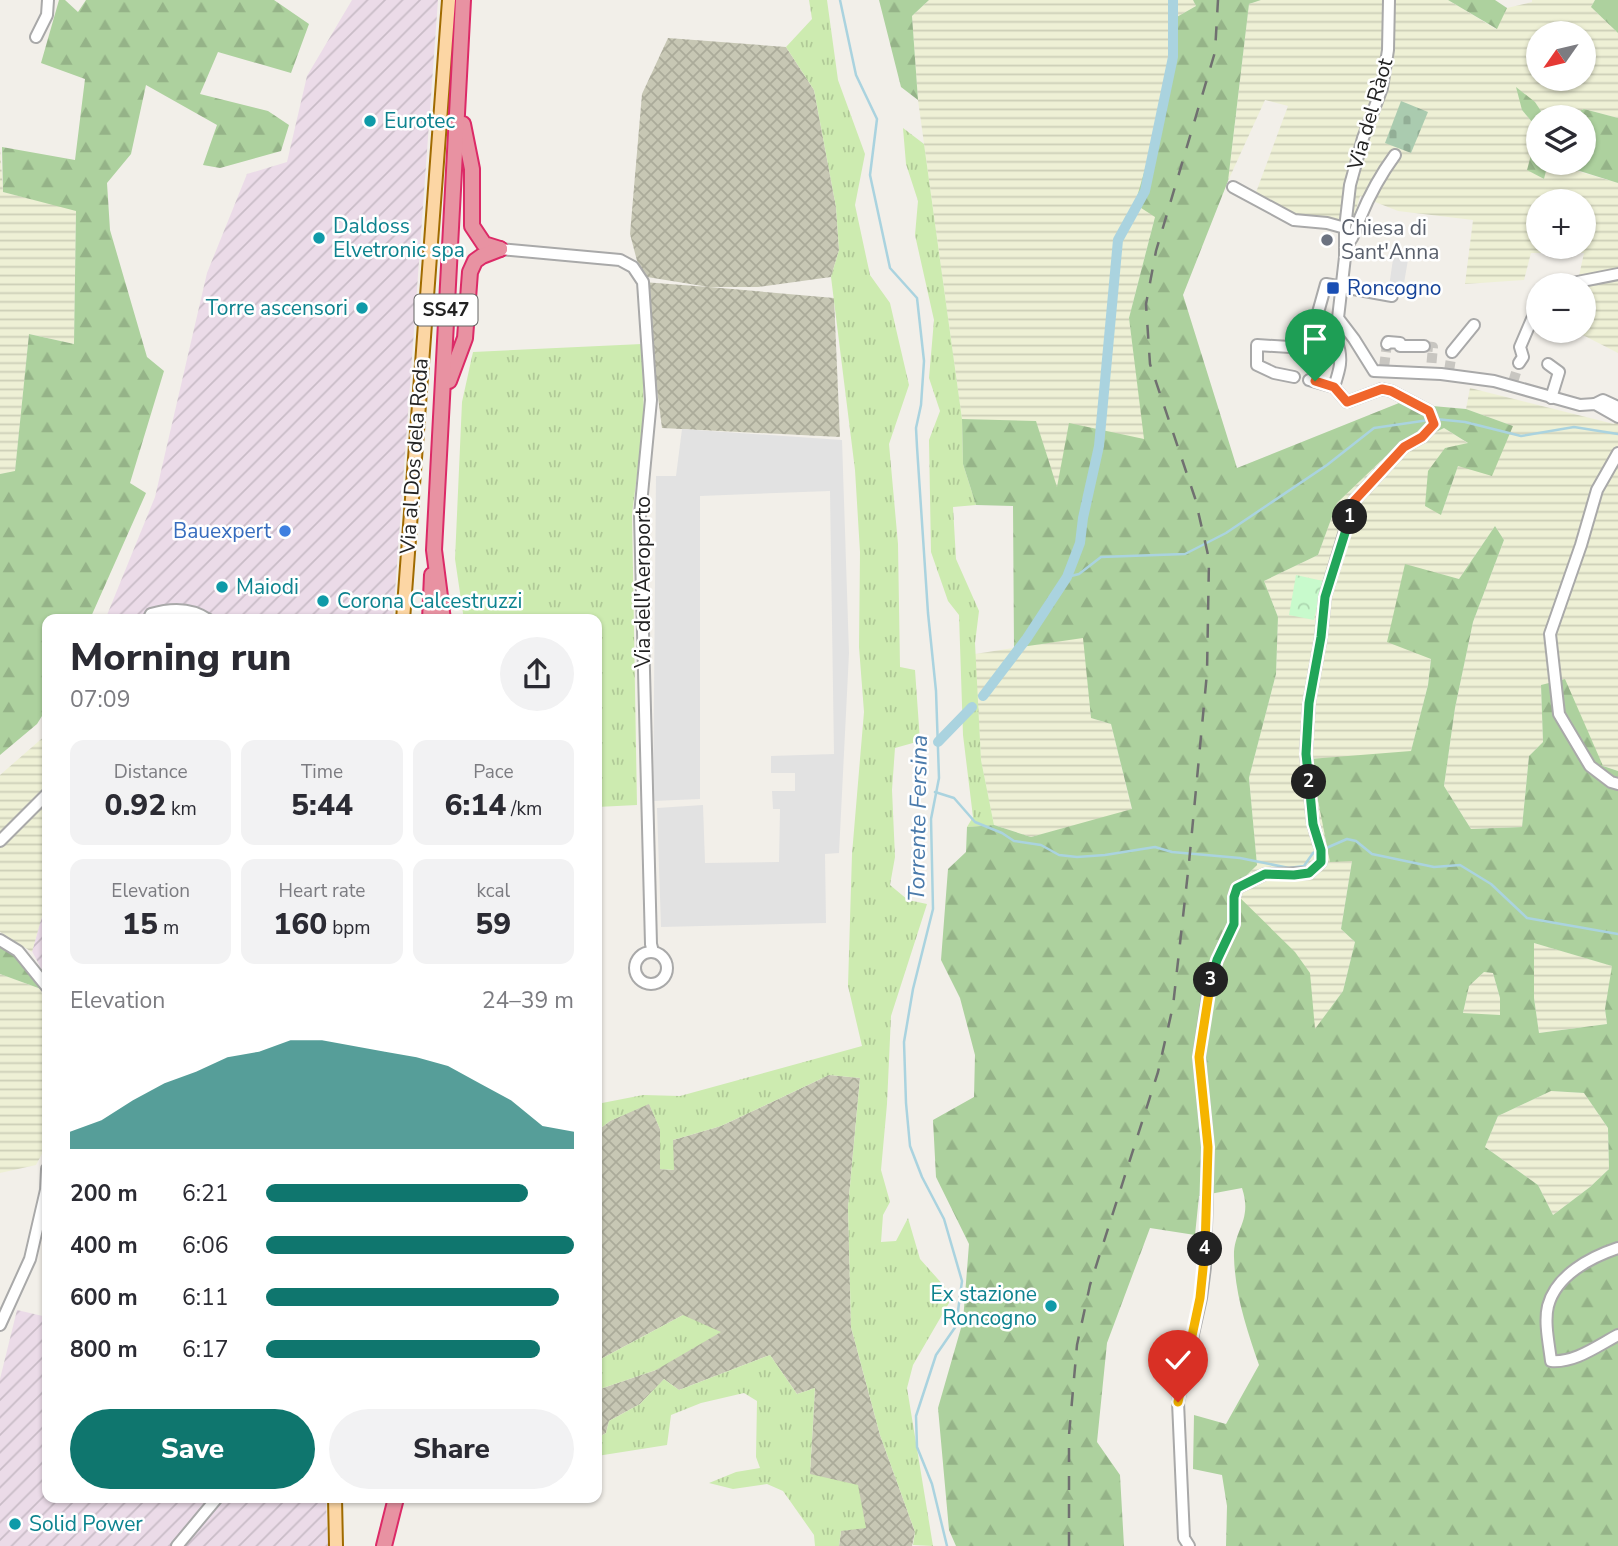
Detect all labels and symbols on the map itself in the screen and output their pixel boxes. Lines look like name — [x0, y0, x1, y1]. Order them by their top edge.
north arrow — [1526, 21, 1596, 91]
street label: Via del Ràot — [1340, 54, 1399, 174]
place label: Eurotec — [384, 107, 455, 135]
marker: Eurotec — [362, 113, 378, 129]
place label: Daldoss Elvetronic spa — [333, 212, 465, 264]
place label: Chiesa di Sant'Anna — [1341, 214, 1439, 266]
marker: Daldoss Elvetronic spa — [311, 230, 327, 246]
marker: Chiesa di Sant'Anna — [1319, 232, 1335, 248]
place label: Roncogno — [1347, 274, 1442, 302]
marker: Roncogno — [1325, 280, 1341, 296]
place label: Torre ascensori — [206, 294, 348, 322]
road number: SS47 — [414, 294, 478, 326]
marker: Torre ascensori — [354, 300, 370, 316]
pin — [1285, 309, 1345, 381]
street label: Via al Dos dela Roda — [393, 357, 435, 556]
street label: Via dell'Aeroporto — [629, 496, 657, 669]
pin: 1 — [1332, 500, 1368, 534]
place label: Bauexpert — [173, 517, 272, 545]
marker: Bauexpert — [277, 523, 293, 539]
place label: Maiodi — [236, 573, 299, 601]
marker: Maiodi — [214, 579, 230, 595]
place label: Corona Calcestruzzi — [337, 587, 522, 615]
marker: Corona Calcestruzzi — [315, 593, 331, 609]
water label: Torrente Fersina — [901, 734, 935, 902]
pin: 2 — [1292, 764, 1326, 800]
pin: 3 — [1194, 962, 1228, 998]
pin: 4 — [1188, 1232, 1222, 1266]
place label: Ex stazione Roncogno — [930, 1280, 1037, 1332]
marker: Ex stazione Roncogno — [1043, 1298, 1059, 1314]
pin — [1148, 1330, 1208, 1402]
place label: Solid Power — [29, 1510, 143, 1538]
marker: Solid Power — [7, 1516, 23, 1532]

